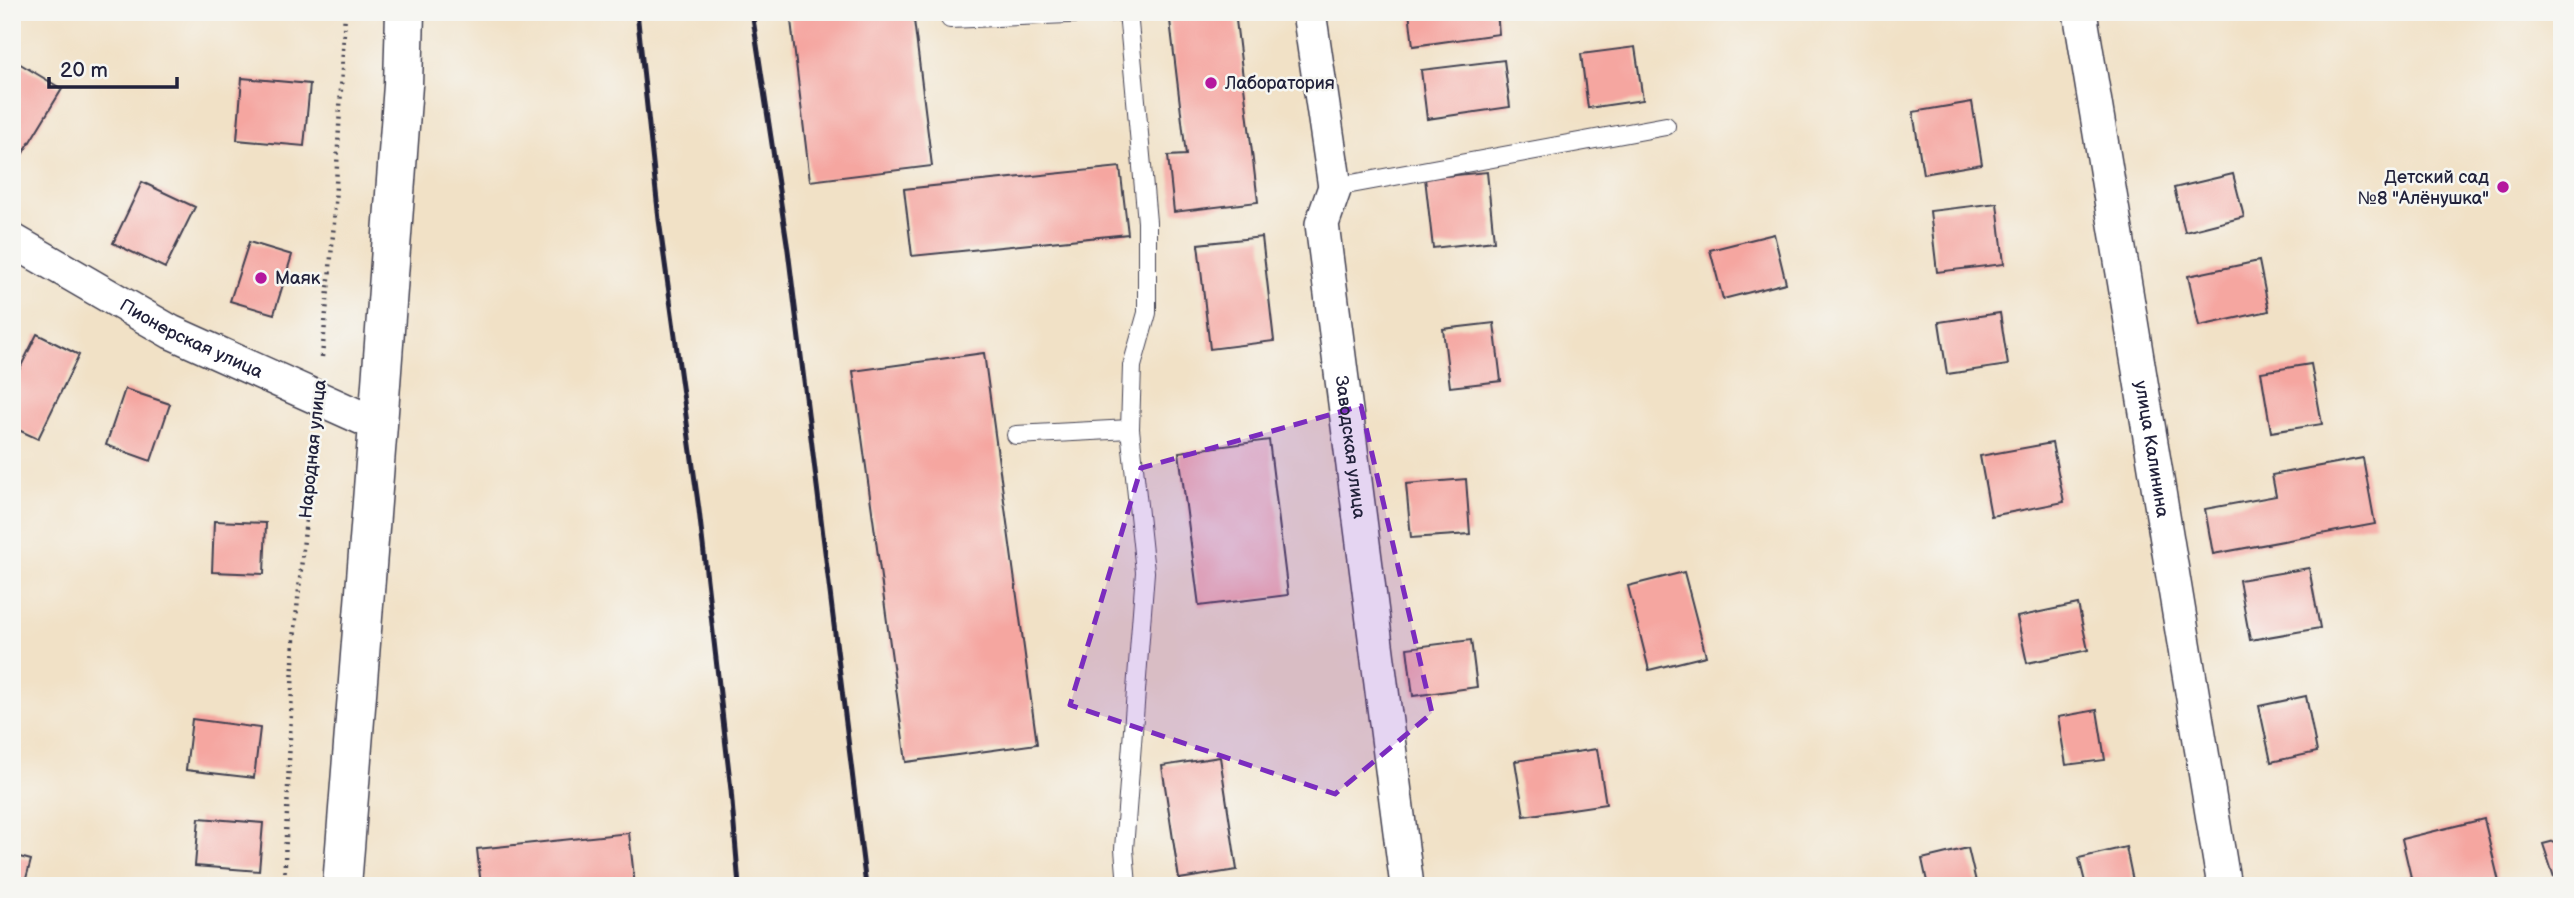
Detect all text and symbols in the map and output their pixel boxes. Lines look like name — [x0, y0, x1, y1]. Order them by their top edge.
scale bar — [49, 46, 177, 90]
text: 20 m — [60, 58, 108, 83]
place label: Лаборатория — [1224, 73, 1335, 94]
marker: Лаборатория — [1203, 75, 1219, 91]
place label: Детский сад №8 "Алёнушка" — [2358, 167, 2489, 209]
marker: Детский сад №8 "Алёнушка" — [2495, 179, 2511, 195]
place label: Маяк — [275, 268, 321, 289]
marker: Маяк — [253, 270, 269, 286]
street label: Пионерская улица — [116, 294, 267, 383]
street label: Заводская улица — [1331, 374, 1370, 520]
street label: Народная улица — [295, 378, 331, 519]
street label: улица Калинина — [2130, 379, 2174, 519]

